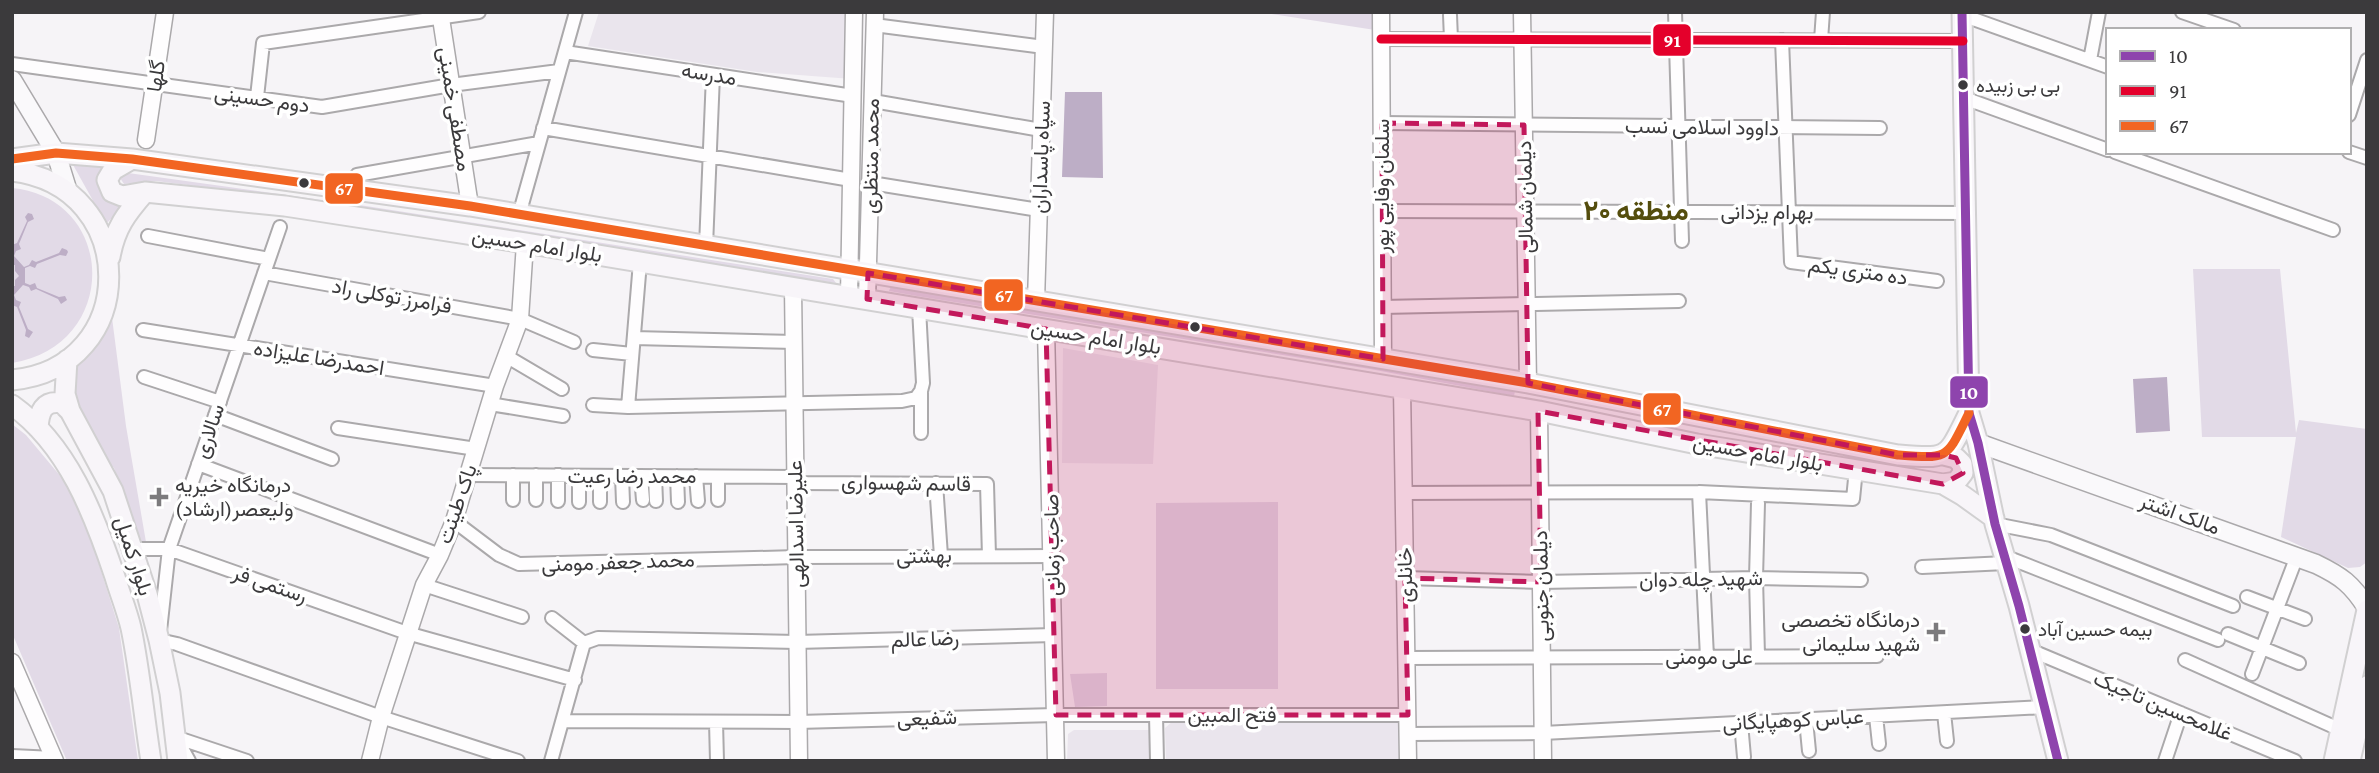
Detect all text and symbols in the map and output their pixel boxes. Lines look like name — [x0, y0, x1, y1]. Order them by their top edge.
line badge: 91 — [1652, 23, 1692, 57]
legend — [2106, 28, 2351, 154]
text: 91 — [1663, 30, 1681, 51]
text: 10 — [2169, 44, 2188, 68]
street label: مصطفی خمینی — [433, 45, 477, 173]
street label: مدرسه — [680, 58, 738, 91]
street label: گلها — [142, 59, 171, 94]
place label: بی بی زبیده — [1976, 75, 2060, 97]
marker: بی بی زبیده — [1956, 78, 1970, 92]
text: 91 — [2169, 79, 2187, 103]
street label: دوم حسینی — [213, 80, 311, 120]
street label: محمد منتظری — [858, 98, 885, 214]
street label: سپاه پاسداران — [1027, 100, 1057, 214]
street label: داوود اسلامی نسب — [1625, 114, 1779, 141]
text: 67 — [2169, 114, 2189, 138]
street label: سلمان وفایی پور — [1370, 119, 1396, 254]
street label: دیلمان شمالی — [1512, 140, 1538, 254]
line badge: 67 — [324, 172, 364, 205]
unlabelled marker — [297, 176, 311, 190]
text: 67 — [335, 178, 353, 199]
district label: منطقه ۲۰ — [1583, 195, 1689, 226]
street label: بهرام یزدانی — [1721, 200, 1813, 226]
street label: بلوار امام حسین — [470, 223, 604, 269]
street label: ده متری یکم — [1807, 252, 1909, 292]
street label: فرامرز توکلی راد — [330, 274, 454, 319]
line badge: 67 — [983, 278, 1024, 312]
text: 67 — [995, 285, 1013, 306]
street label: بلوار امام حسین — [1029, 315, 1163, 361]
unlabelled marker — [1188, 320, 1202, 334]
street label: احمدرضا علیزاده — [252, 336, 386, 381]
line badge: 10 — [1949, 375, 1989, 409]
text: 10 — [1960, 382, 1978, 403]
line badge: 67 — [1642, 392, 1682, 426]
text: 67 — [1653, 399, 1671, 420]
street label: سالاری — [189, 401, 230, 462]
street label: بلوار امام حسین — [1691, 430, 1825, 478]
street label: علیرضا اسدالهی — [783, 460, 810, 588]
street label: پاک طینت — [432, 461, 484, 547]
street label: محمد رضا رعیت — [568, 464, 696, 489]
street label: قاسم شهسواری — [841, 470, 971, 498]
place label: درمانگاه خیریه ولیعصر(ارشاد) — [175, 473, 293, 522]
marker: درمانگاه خیریه ولیعصر(ارشاد) — [149, 487, 169, 507]
street label: مالک اشتر — [2135, 488, 2223, 541]
street label: صاحب زمانی — [1039, 494, 1066, 596]
street label: بلوار کمیل — [109, 513, 158, 599]
street label: دیلمان جنوبی — [1528, 530, 1555, 642]
street label: بهشتی — [896, 544, 952, 569]
street label: محمد جعفر مومنی — [541, 547, 695, 578]
street label: خانلری — [1393, 547, 1418, 603]
street label: رستمی فر — [228, 560, 310, 609]
street label: شهید چله دوان — [1639, 566, 1763, 594]
place label: درمانگاه تخصصی شهید سلیمانی — [1781, 608, 1920, 657]
place label: بیمه حسین آباد — [2038, 619, 2152, 641]
marker: درمانگاه تخصصی شهید سلیمانی — [1926, 622, 1946, 642]
marker: بیمه حسین آباد — [2018, 622, 2032, 636]
street label: رضا عالم — [890, 626, 960, 654]
street label: علی مومنی — [1665, 645, 1753, 670]
street label: غلامحسین تاجیک — [2090, 666, 2236, 746]
street label: فتح المبین — [1187, 703, 1277, 729]
street label: عباس کوهپایگانی — [1722, 704, 1864, 738]
street label: شفیعی — [896, 705, 958, 731]

